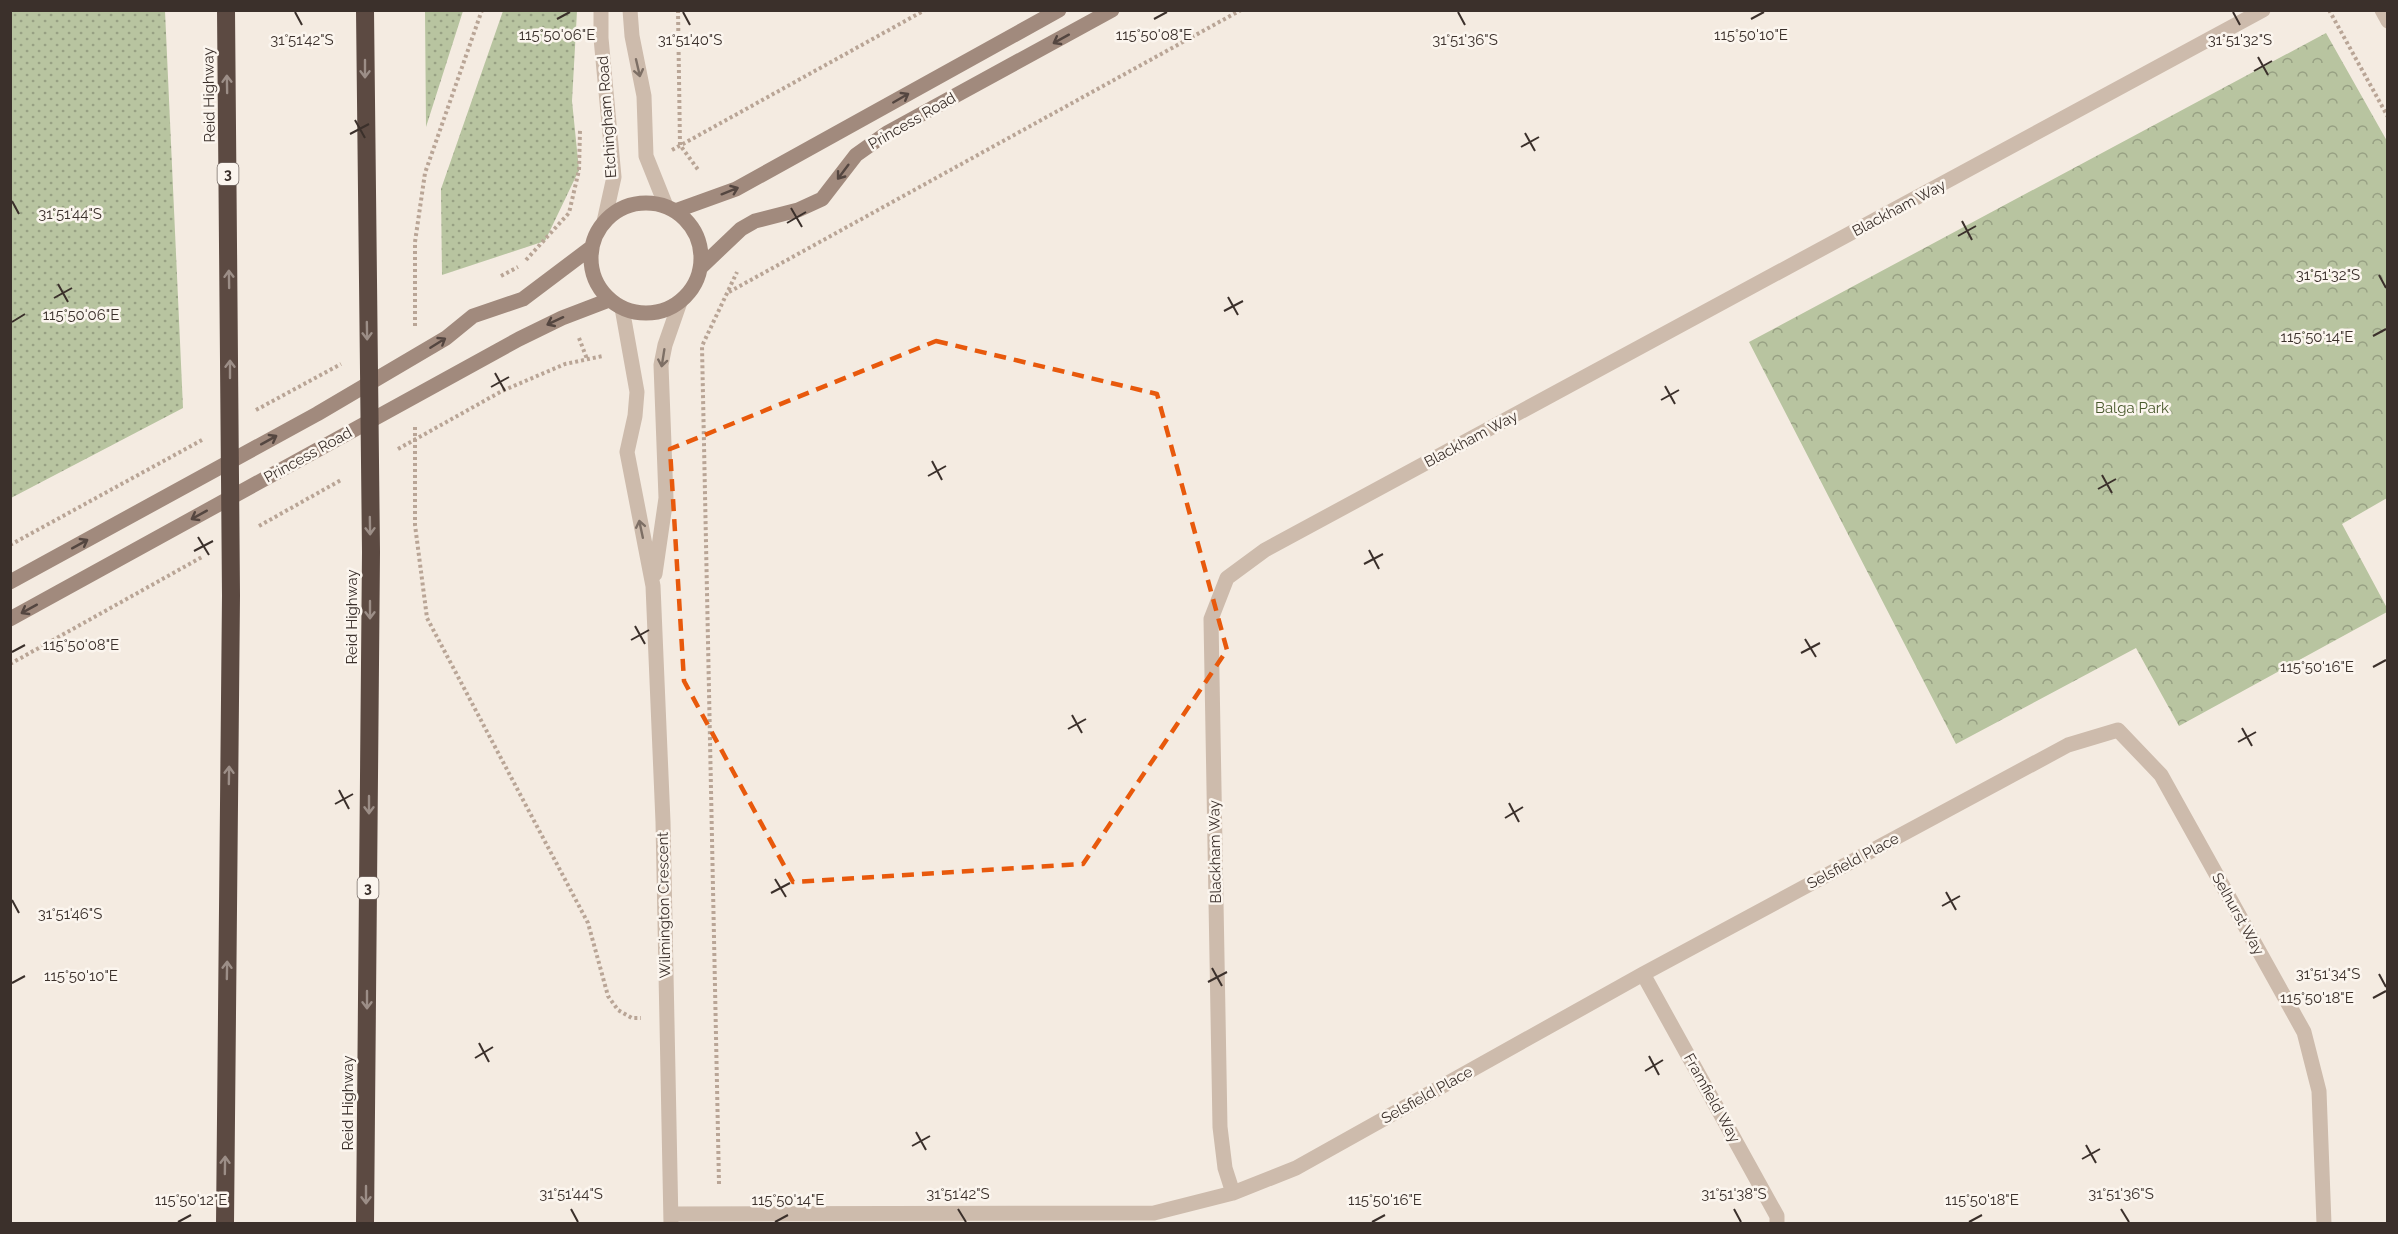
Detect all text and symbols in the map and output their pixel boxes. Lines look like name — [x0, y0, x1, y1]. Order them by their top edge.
text: 115°50'06"E — [519, 26, 595, 44]
text: 115°50'08"E — [1116, 26, 1192, 44]
text: 115°50'10"E — [1714, 26, 1788, 44]
text: 31°51'42"S — [270, 31, 334, 49]
text: 31°51'40"S — [658, 31, 722, 49]
text: 31°51'36"S — [1432, 31, 1498, 49]
text: 31°51'32"S — [2208, 31, 2272, 49]
one-way arrow — [1053, 34, 1071, 45]
street label: Reid Highway — [199, 47, 219, 143]
street label: Etchingham Road — [594, 55, 620, 179]
one-way arrow — [359, 58, 371, 78]
one-way arrow — [633, 58, 644, 78]
one-way arrow — [221, 75, 233, 95]
street label: Princess Road — [865, 89, 959, 153]
one-way arrow — [892, 92, 909, 104]
road number: 3 — [218, 163, 238, 185]
one-way arrow — [836, 164, 849, 180]
street label: Blackham Way — [1849, 176, 1949, 240]
one-way arrow — [720, 185, 739, 196]
text: 31°51'44"S — [38, 205, 102, 223]
text: 31°51'32"S — [2296, 266, 2360, 284]
one-way arrow — [223, 270, 235, 290]
text: 115°50'06"E — [43, 306, 119, 324]
one-way arrow — [546, 316, 564, 328]
one-way arrow — [362, 321, 373, 341]
text: 115°50'14"E — [2280, 328, 2354, 346]
one-way arrow — [429, 336, 446, 348]
one-way arrow — [658, 348, 669, 368]
one-way arrow — [224, 359, 236, 379]
park label: Balga Park — [2095, 399, 2169, 417]
street label: Blackham Way — [1421, 407, 1521, 471]
street label: Princess Road — [261, 423, 355, 487]
one-way arrow — [260, 434, 278, 445]
one-way arrow — [191, 509, 208, 521]
one-way arrow — [364, 516, 376, 536]
one-way arrow — [635, 520, 646, 539]
one-way arrow — [71, 538, 88, 550]
street label: Reid Highway — [343, 569, 361, 665]
one-way arrow — [364, 600, 376, 620]
one-way arrow — [20, 604, 38, 615]
text: 115°50'08"E — [43, 636, 119, 654]
text: 115°50'16"E — [2280, 658, 2354, 676]
one-way arrow — [223, 766, 235, 786]
one-way arrow — [363, 795, 374, 815]
street label: Blackham Way — [1205, 800, 1225, 904]
street label: Selsfield Place — [1804, 829, 1902, 893]
street label: Wilmington Crescent — [654, 832, 674, 978]
street label: Selhurst Way — [2208, 870, 2268, 958]
road number: 3 — [358, 877, 378, 899]
text: 31°51'46"S — [38, 905, 102, 923]
one-way arrow — [221, 961, 233, 981]
text: 31°51'34"S — [2296, 965, 2360, 983]
text: 115°50'10"E — [44, 967, 118, 985]
text: 115°50'18"E — [2280, 989, 2354, 1007]
one-way arrow — [361, 990, 373, 1010]
street label: Framfield Way — [1680, 1050, 1744, 1146]
street label: Reid Highway — [339, 1055, 357, 1151]
street label: Selsfield Place — [1378, 1062, 1476, 1127]
one-way arrow — [220, 1156, 231, 1176]
one-way arrow — [360, 1185, 371, 1205]
text: 31°51'44"S — [539, 1185, 603, 1203]
text: 31°51'42"S — [926, 1185, 990, 1203]
text: 31°51'38"S — [1701, 1185, 1767, 1203]
text: 31°51'36"S — [2088, 1185, 2154, 1203]
text: 115°50'12"E — [155, 1191, 227, 1209]
text: 115°50'14"E — [751, 1191, 825, 1209]
text: 115°50'16"E — [1348, 1191, 1422, 1209]
text: 115°50'18"E — [1945, 1191, 2019, 1209]

